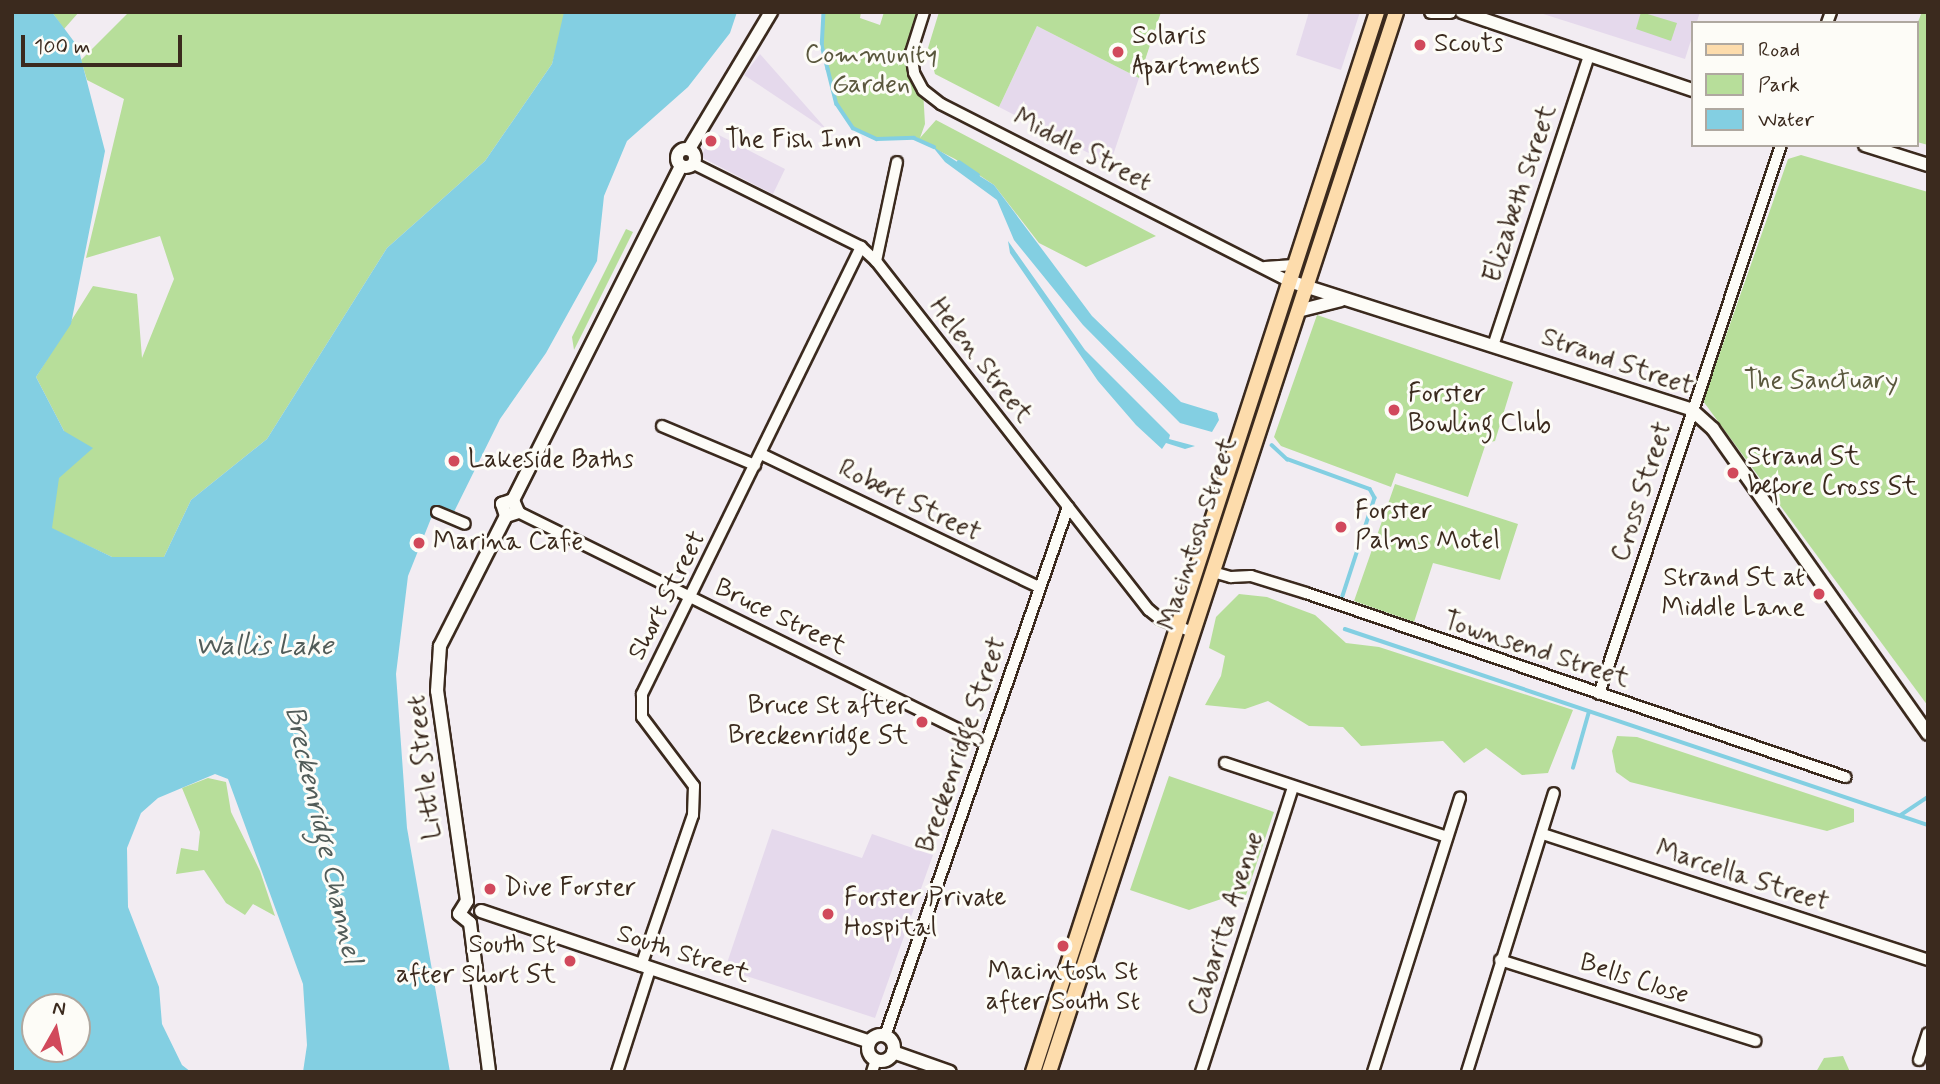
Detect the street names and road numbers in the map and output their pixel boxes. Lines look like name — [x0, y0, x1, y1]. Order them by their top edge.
street label: Elizabeth Street — [1478, 101, 1564, 287]
street label: Middle Street — [1006, 102, 1158, 200]
street label: Helen Street — [922, 292, 1038, 430]
street label: Strand Street — [1538, 323, 1696, 403]
street label: Cross Street — [1606, 419, 1680, 565]
street label: Macintosh Street — [1153, 434, 1245, 634]
street label: Robert Street — [833, 454, 985, 550]
street label: Short Street — [622, 527, 714, 665]
street label: Bruce Street — [709, 573, 851, 663]
street label: Townsend Street — [1439, 606, 1633, 696]
street label: Breckenridge Street — [912, 634, 1014, 856]
street label: Little Street — [401, 691, 451, 843]
street label: Cabarita Avenue — [1182, 827, 1272, 1021]
street label: Marcella Street — [1652, 835, 1832, 919]
street label: South Street — [613, 919, 753, 991]
street label: Bells Close — [1573, 947, 1695, 1013]

